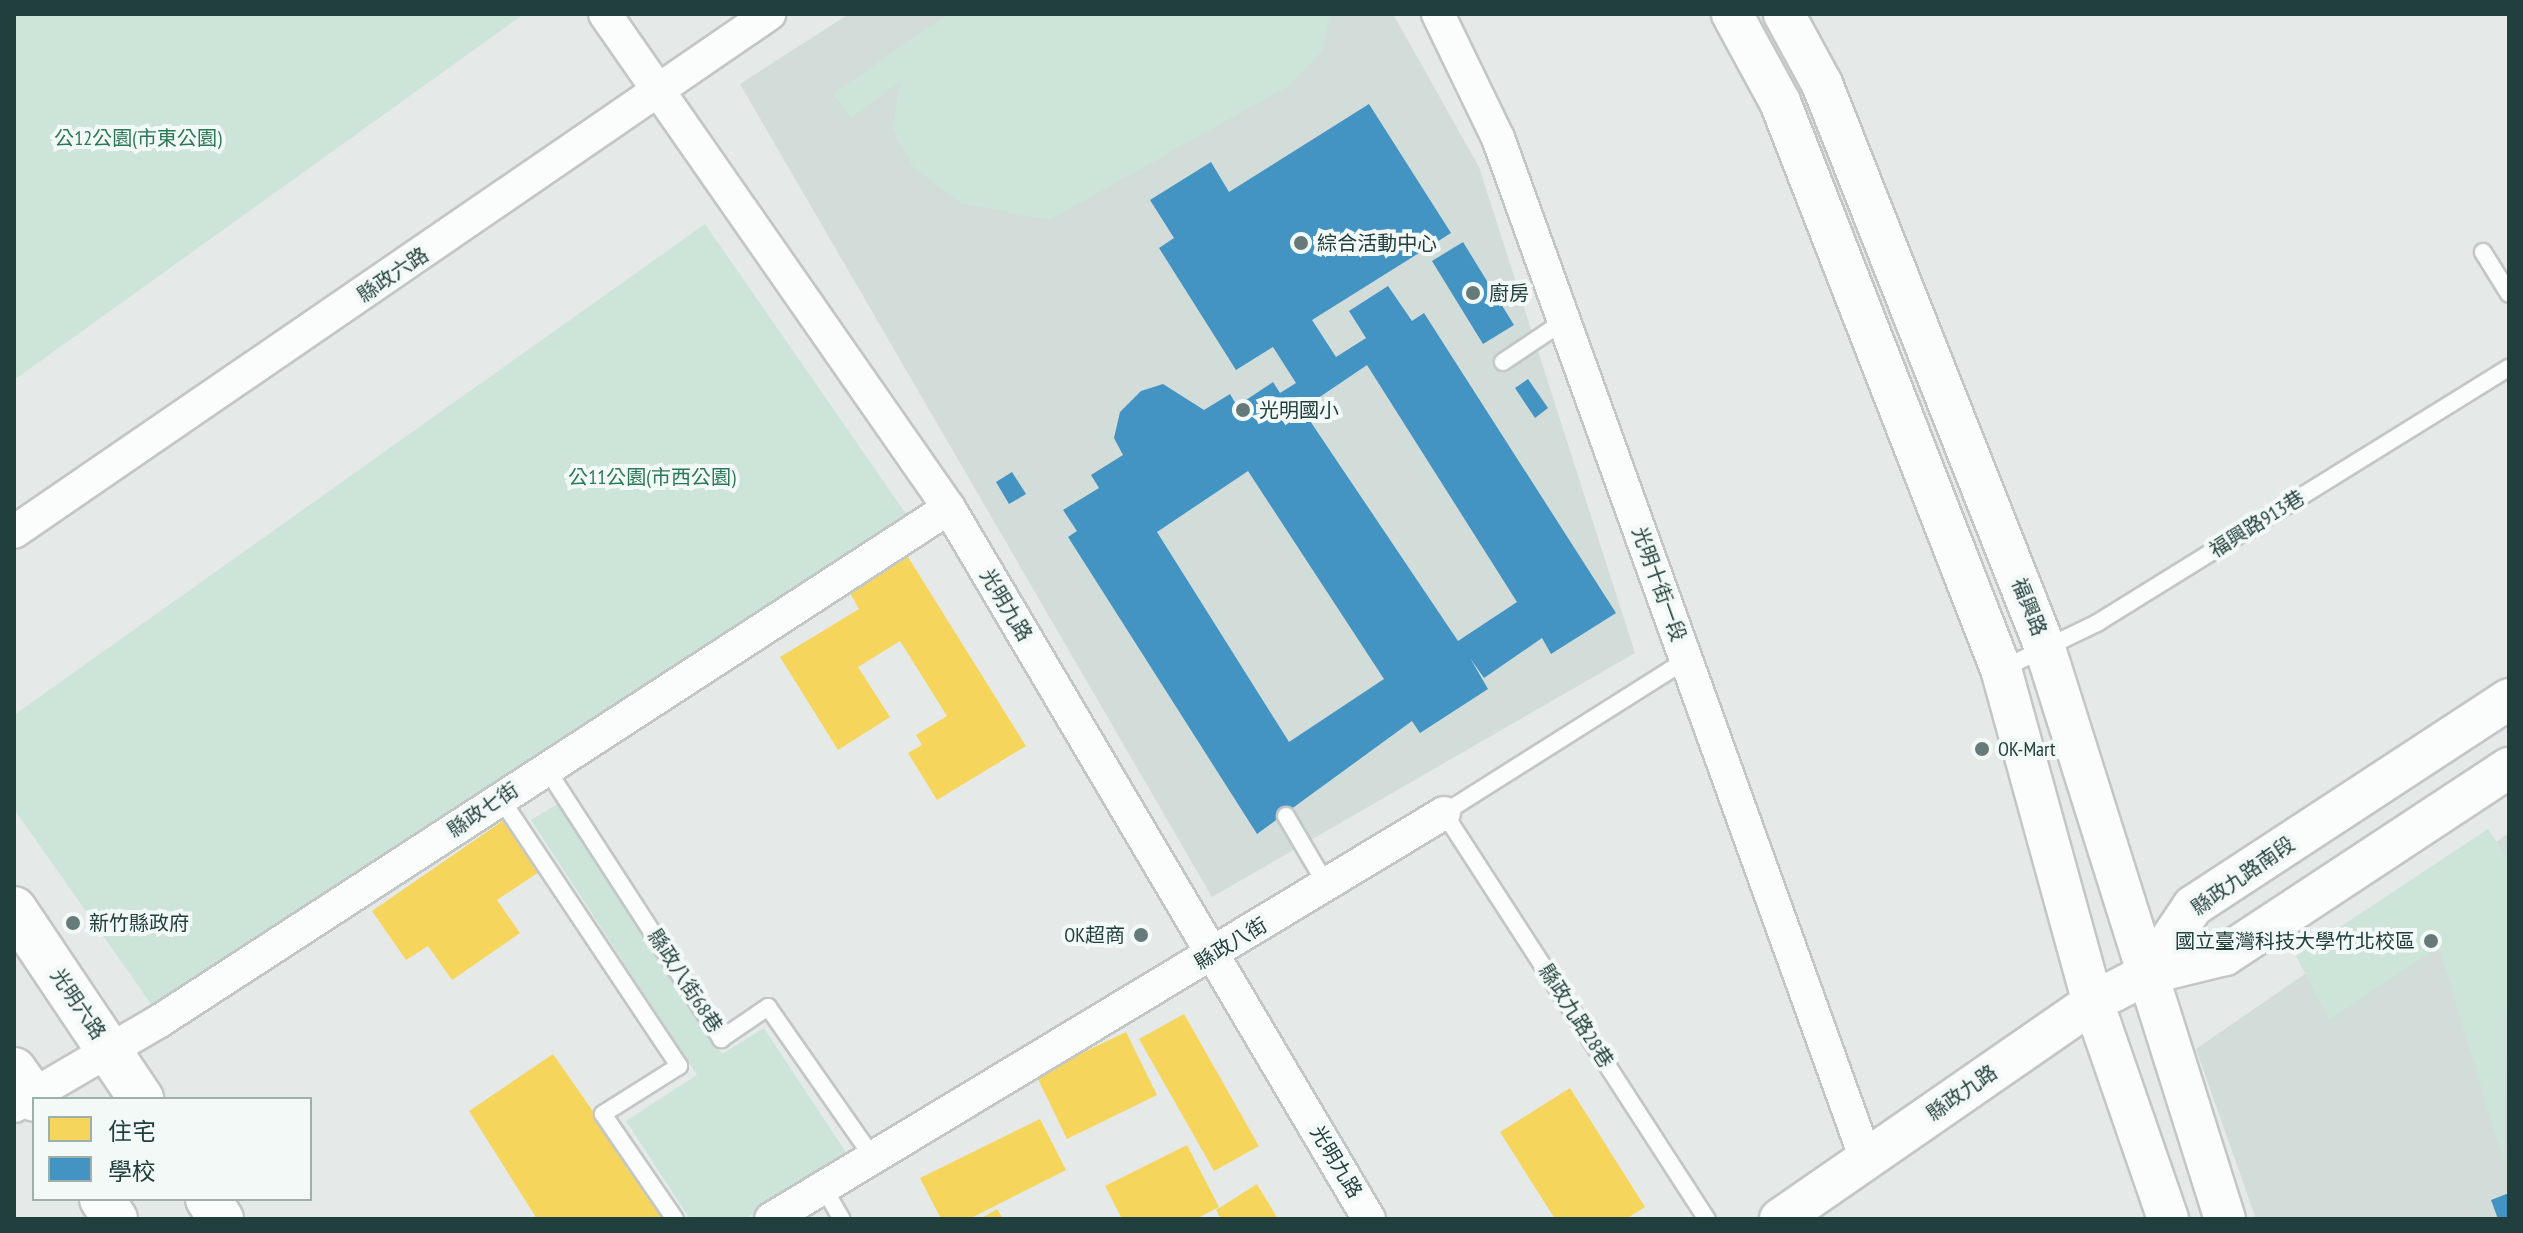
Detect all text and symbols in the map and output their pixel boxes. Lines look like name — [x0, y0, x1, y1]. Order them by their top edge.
park label: 公12公園(市東公園) — [54, 126, 222, 150]
place label: 綜合活動中心 — [1317, 231, 1437, 255]
marker: 綜合活動中心 — [1292, 234, 1310, 252]
street label: 縣政六路 — [353, 243, 433, 307]
place label: 廚房 — [1489, 281, 1529, 305]
marker: 廚房 — [1464, 284, 1482, 302]
place label: 光明國小 — [1259, 398, 1339, 422]
marker: 光明國小 — [1234, 401, 1252, 419]
park label: 公11公園(市西公園) — [568, 465, 736, 489]
street label: 福興路913巷 — [2205, 485, 2309, 563]
street label: 光明十街一段 — [1627, 524, 1691, 644]
street label: 光明九路 — [975, 565, 1037, 645]
street label: 福興路 — [2007, 575, 2051, 639]
place label: OK-Mart — [1998, 737, 2056, 761]
marker: OK-Mart — [1973, 740, 1991, 758]
street label: 縣政七街 — [443, 778, 523, 842]
street label: 縣政九路南段 — [2187, 832, 2299, 920]
place label: 新竹縣政府 — [89, 911, 189, 935]
street label: 縣政八街 — [1191, 913, 1271, 975]
marker: 新竹縣政府 — [64, 914, 82, 932]
place label: OK超商 — [1064, 923, 1125, 947]
street label: 縣政八街68巷 — [643, 925, 727, 1037]
marker: OK超商 — [1132, 926, 1150, 944]
place label: 國立臺灣科技大學竹北校區 — [2175, 929, 2415, 953]
marker: 國立臺灣科技大學竹北校區 — [2422, 932, 2440, 950]
street label: 縣政九路28巷 — [1534, 960, 1618, 1072]
street label: 光明六路 — [46, 964, 110, 1044]
street label: 縣政九路 — [1922, 1060, 2002, 1126]
legend — [32, 1097, 312, 1201]
text: 住宅 — [108, 1116, 156, 1147]
street label: 光明九路 — [1305, 1122, 1367, 1202]
text: 學校 — [108, 1156, 156, 1187]

